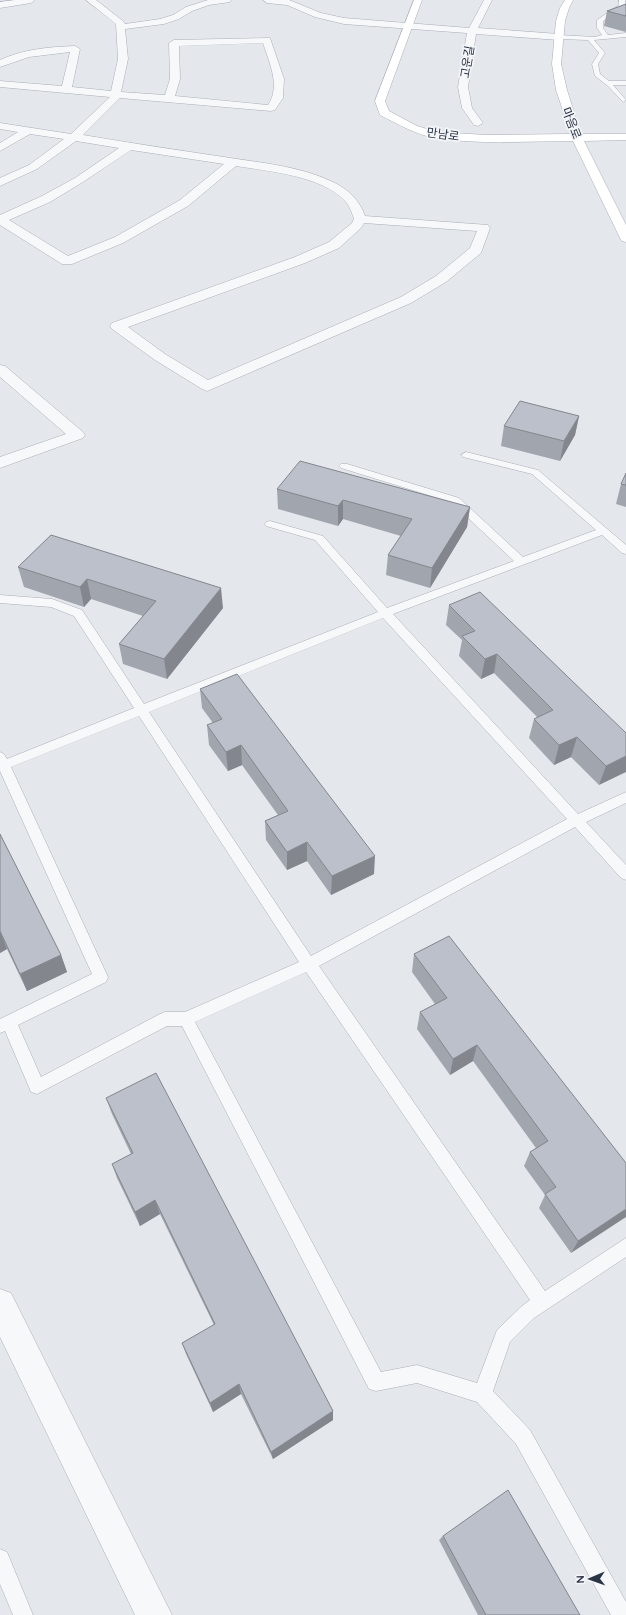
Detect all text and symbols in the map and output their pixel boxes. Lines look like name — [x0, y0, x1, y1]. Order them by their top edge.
street label: 고운길 — [457, 44, 477, 80]
street label: 마음로 — [559, 105, 585, 141]
street label: 만남로 — [426, 124, 460, 144]
north arrow — [570, 1559, 610, 1599]
text: N — [573, 1575, 587, 1584]

